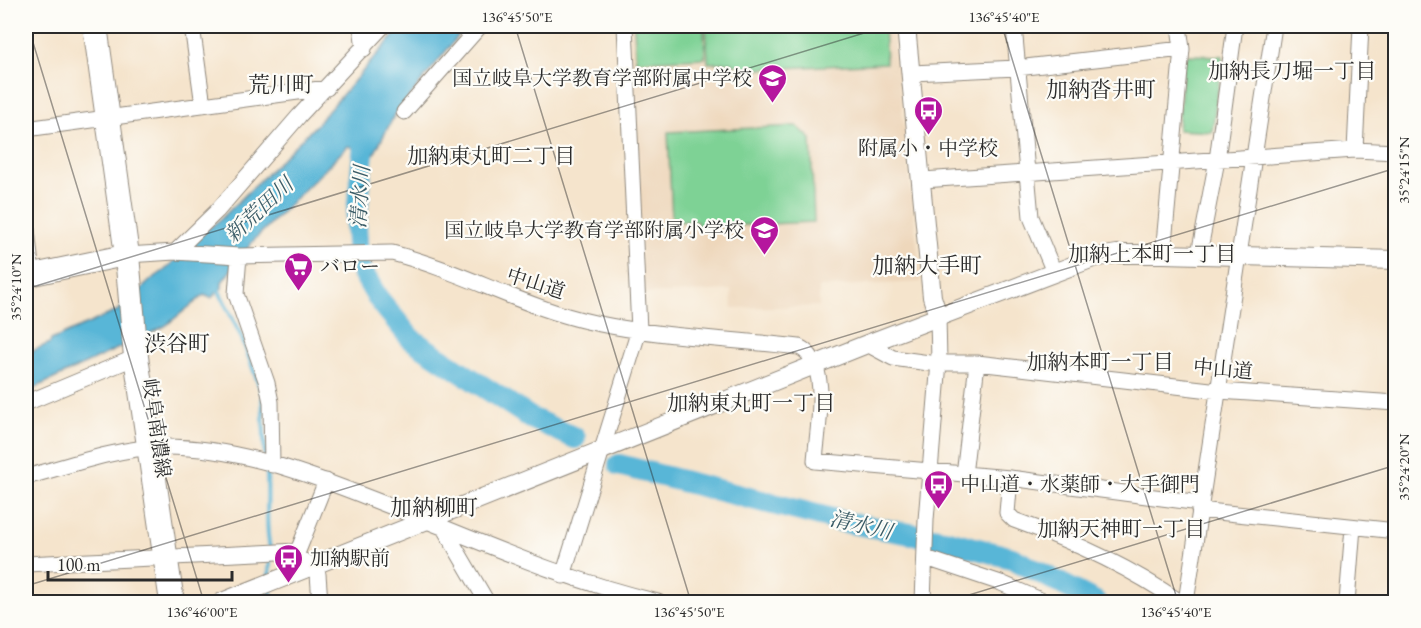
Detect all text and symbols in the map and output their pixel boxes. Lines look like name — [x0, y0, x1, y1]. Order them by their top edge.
text: 136°45'50"E — [481, 7, 553, 26]
text: 136°45'40"E — [968, 7, 1040, 26]
district label: 加納長刀堀一丁目 — [1208, 57, 1376, 84]
school or university icon: 国立岐阜大学教育学部附属中学校 — [757, 62, 789, 104]
place label: 国立岐阜大学教育学部附属中学校 — [452, 65, 752, 91]
district label: 荒川町 — [248, 70, 314, 99]
district label: 加納沓井町 — [1046, 75, 1156, 104]
bus stop icon: 附属小・中学校 — [912, 94, 944, 136]
place label: 附属小・中学校 — [858, 135, 998, 161]
text: 35°24'15"N — [1394, 136, 1413, 204]
district label: 加納東丸町二丁目 — [407, 142, 575, 169]
water label: 清水川 — [344, 163, 375, 229]
water label: 新荒田川 — [219, 170, 300, 248]
school or university icon: 国立岐阜大学教育学部附属小学校 — [749, 214, 781, 256]
place label: 国立岐阜大学教育学部附属小学校 — [444, 217, 744, 243]
district label: 加納上本町一丁目 — [1068, 240, 1236, 267]
supermarket icon: バロー — [283, 250, 315, 292]
district label: 加納大手町 — [872, 251, 982, 280]
text: 35°24'10"N — [6, 253, 25, 321]
place label: バロー — [320, 253, 380, 279]
street label: 中山道 — [503, 261, 569, 305]
district label: 渋谷町 — [144, 329, 210, 358]
district label: 加納本町一丁目 — [1027, 348, 1174, 375]
street label: 中山道 — [1192, 353, 1254, 385]
street label: 岐阜南濃線 — [137, 377, 177, 479]
district label: 加納東丸町一丁目 — [667, 389, 835, 416]
text: 35°24'20"N — [1394, 433, 1413, 501]
bus stop icon: 中山道・水薬師・大手御門 — [923, 468, 955, 510]
place label: 中山道・水薬師・大手御門 — [960, 471, 1200, 497]
district label: 加納柳町 — [390, 493, 478, 522]
water label: 清水川 — [827, 504, 897, 545]
district label: 加納天神町一丁目 — [1037, 515, 1205, 542]
bus stop icon: 加納駅前 — [273, 542, 305, 584]
scale bar — [48, 544, 232, 582]
place label: 加納駅前 — [310, 545, 390, 571]
text: 100 m — [57, 553, 101, 576]
text: 136°46'00"E — [166, 602, 238, 621]
text: 136°45'50"E — [653, 602, 725, 621]
text: 136°45'40"E — [1140, 602, 1212, 621]

